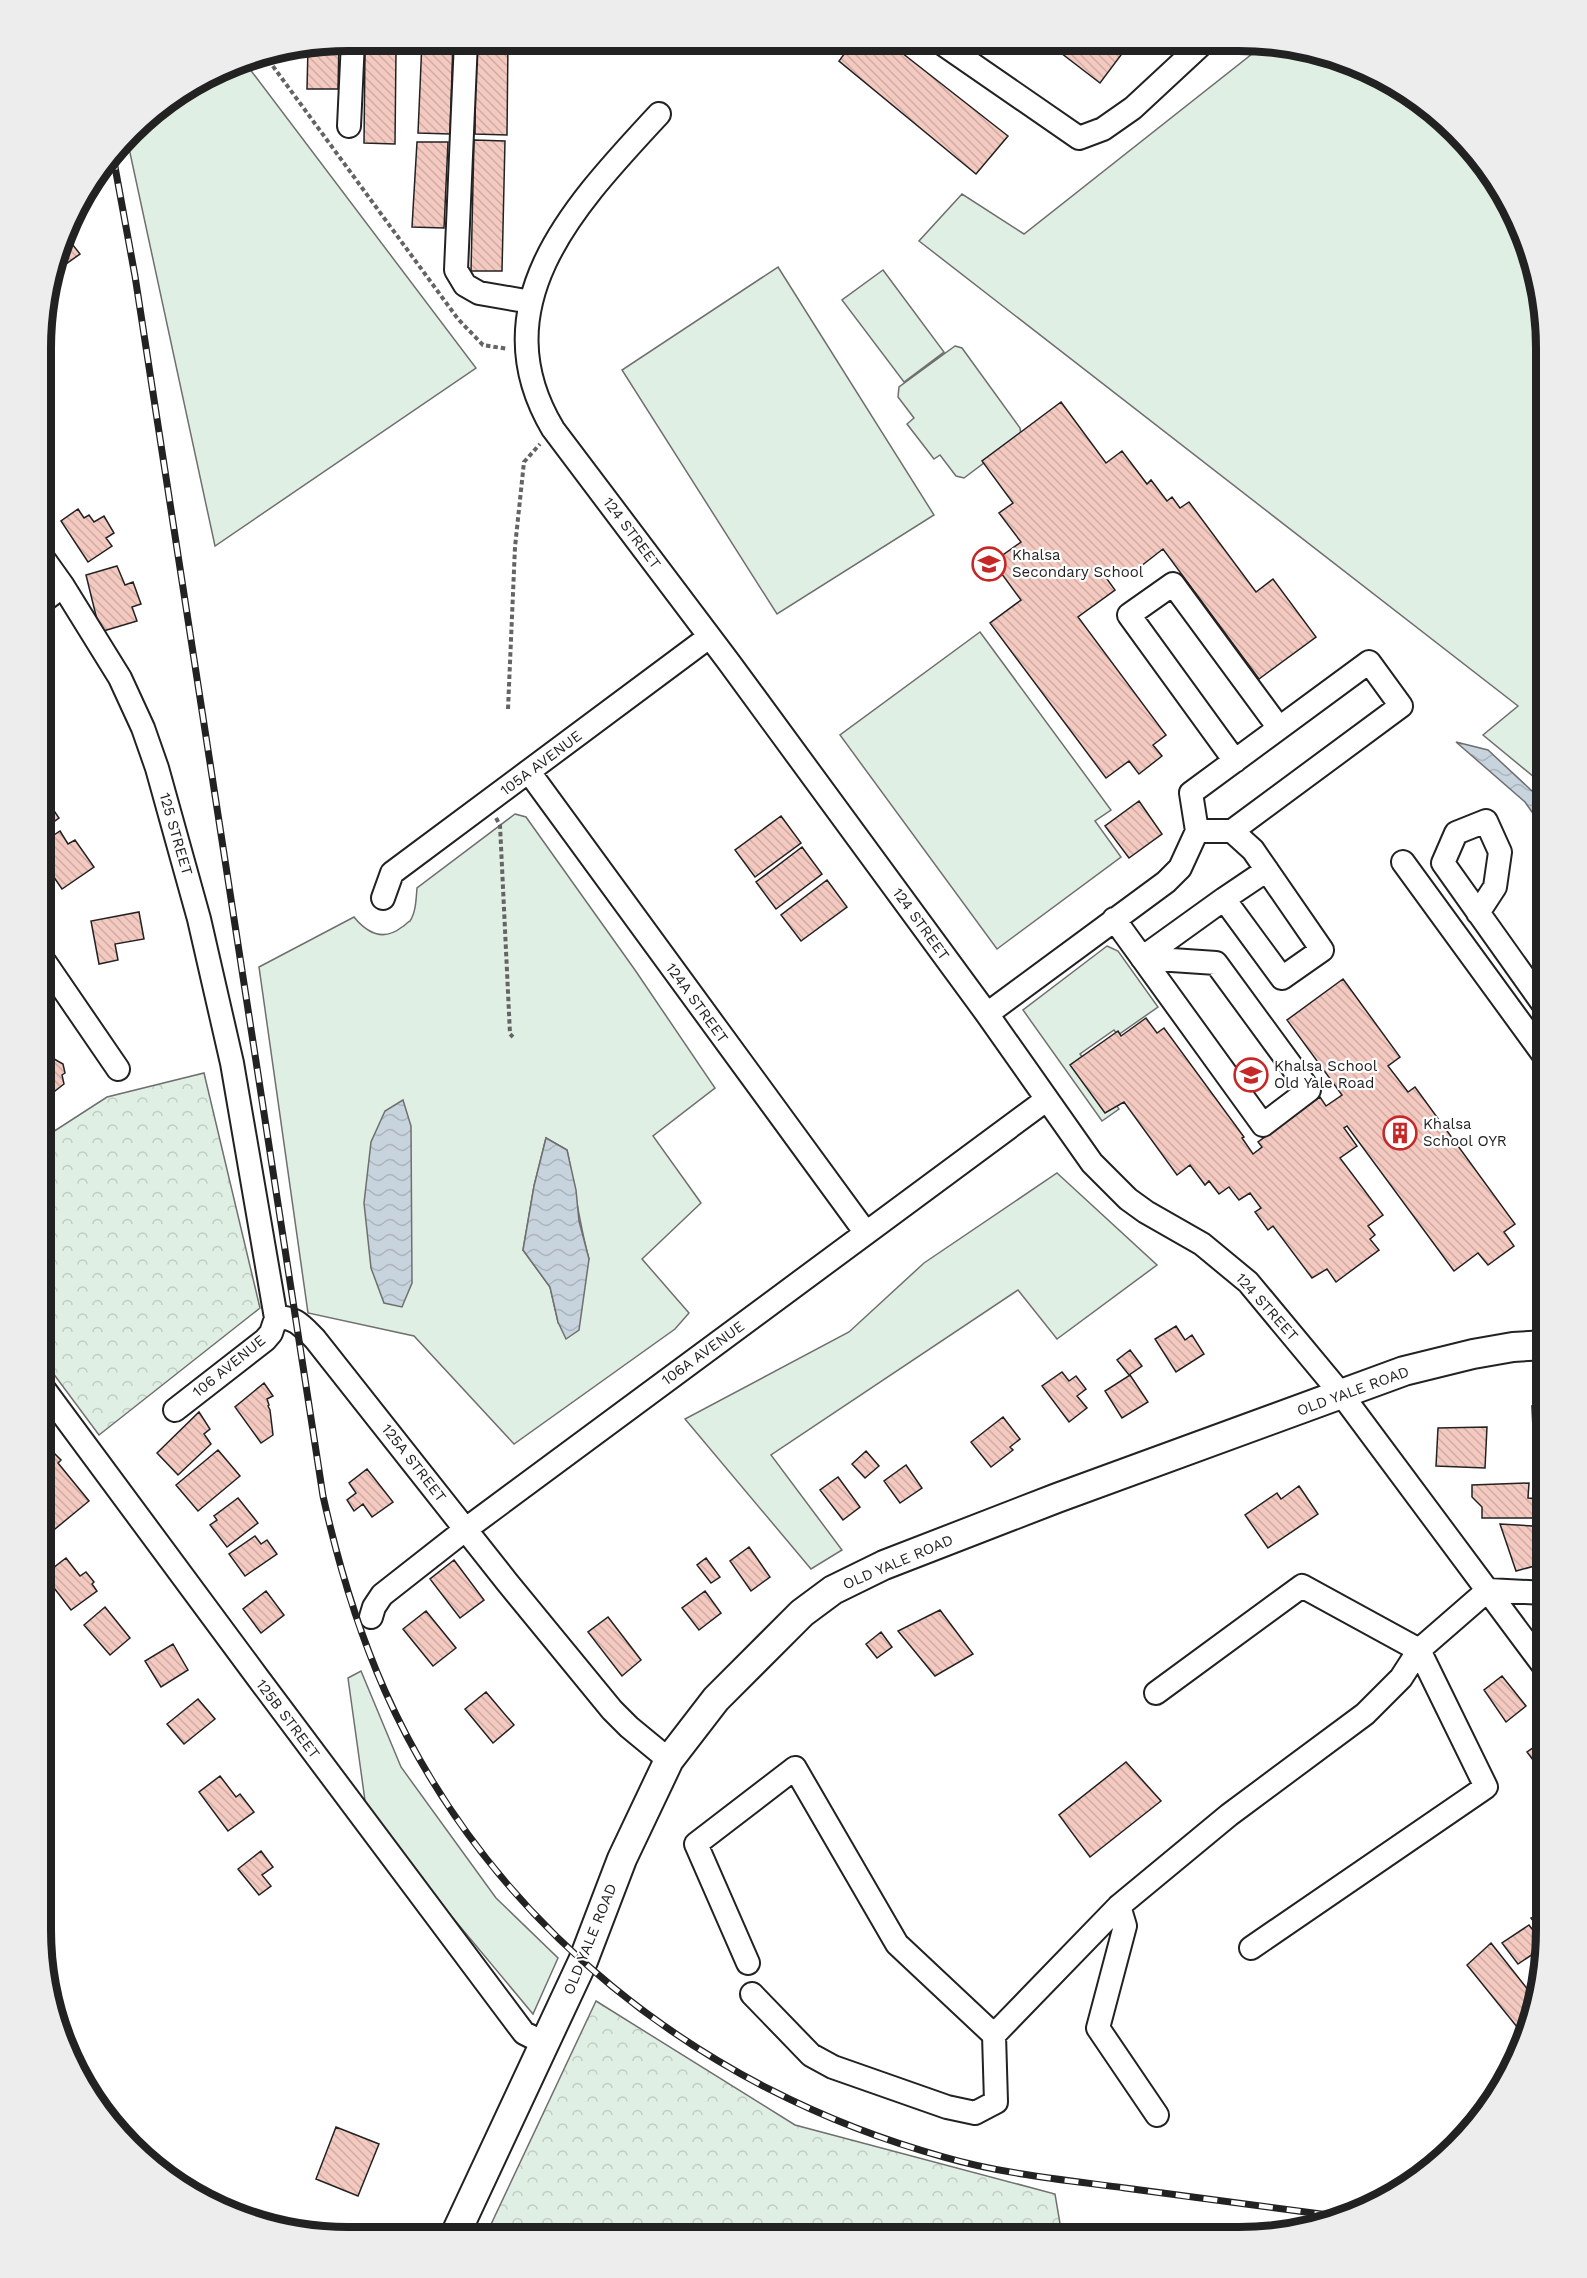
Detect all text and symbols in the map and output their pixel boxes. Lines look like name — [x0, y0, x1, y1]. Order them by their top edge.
street label: 124 STREET — [599, 494, 665, 572]
school or university icon: Khalsa Secondary School — [971, 546, 1007, 582]
place label: Khalsa Secondary School — [1012, 546, 1144, 581]
street label: 105A AVENUE — [497, 727, 585, 799]
street label: 125 STREET — [156, 791, 196, 877]
street label: 124 STREET — [889, 884, 953, 964]
street label: 124A STREET — [662, 960, 732, 1046]
school or university icon: Khalsa School Old Yale Road — [1233, 1057, 1269, 1093]
place label: Khalsa School Old Yale Road — [1274, 1057, 1378, 1092]
building icon: Khalsa School OYR — [1382, 1115, 1418, 1151]
place label: Khalsa School OYR — [1423, 1115, 1507, 1150]
street label: 124 STREET — [1232, 1269, 1302, 1345]
street label: 106A AVENUE — [658, 1317, 748, 1389]
street label: 106 AVENUE — [189, 1331, 269, 1401]
street label: OLD YALE ROAD — [1294, 1362, 1412, 1420]
street label: 125A STREET — [378, 1420, 450, 1506]
street label: OLD YALE ROAD — [840, 1531, 956, 1593]
street label: 125B STREET — [252, 1676, 324, 1762]
street label: OLD YALE ROAD — [560, 1881, 620, 1997]

